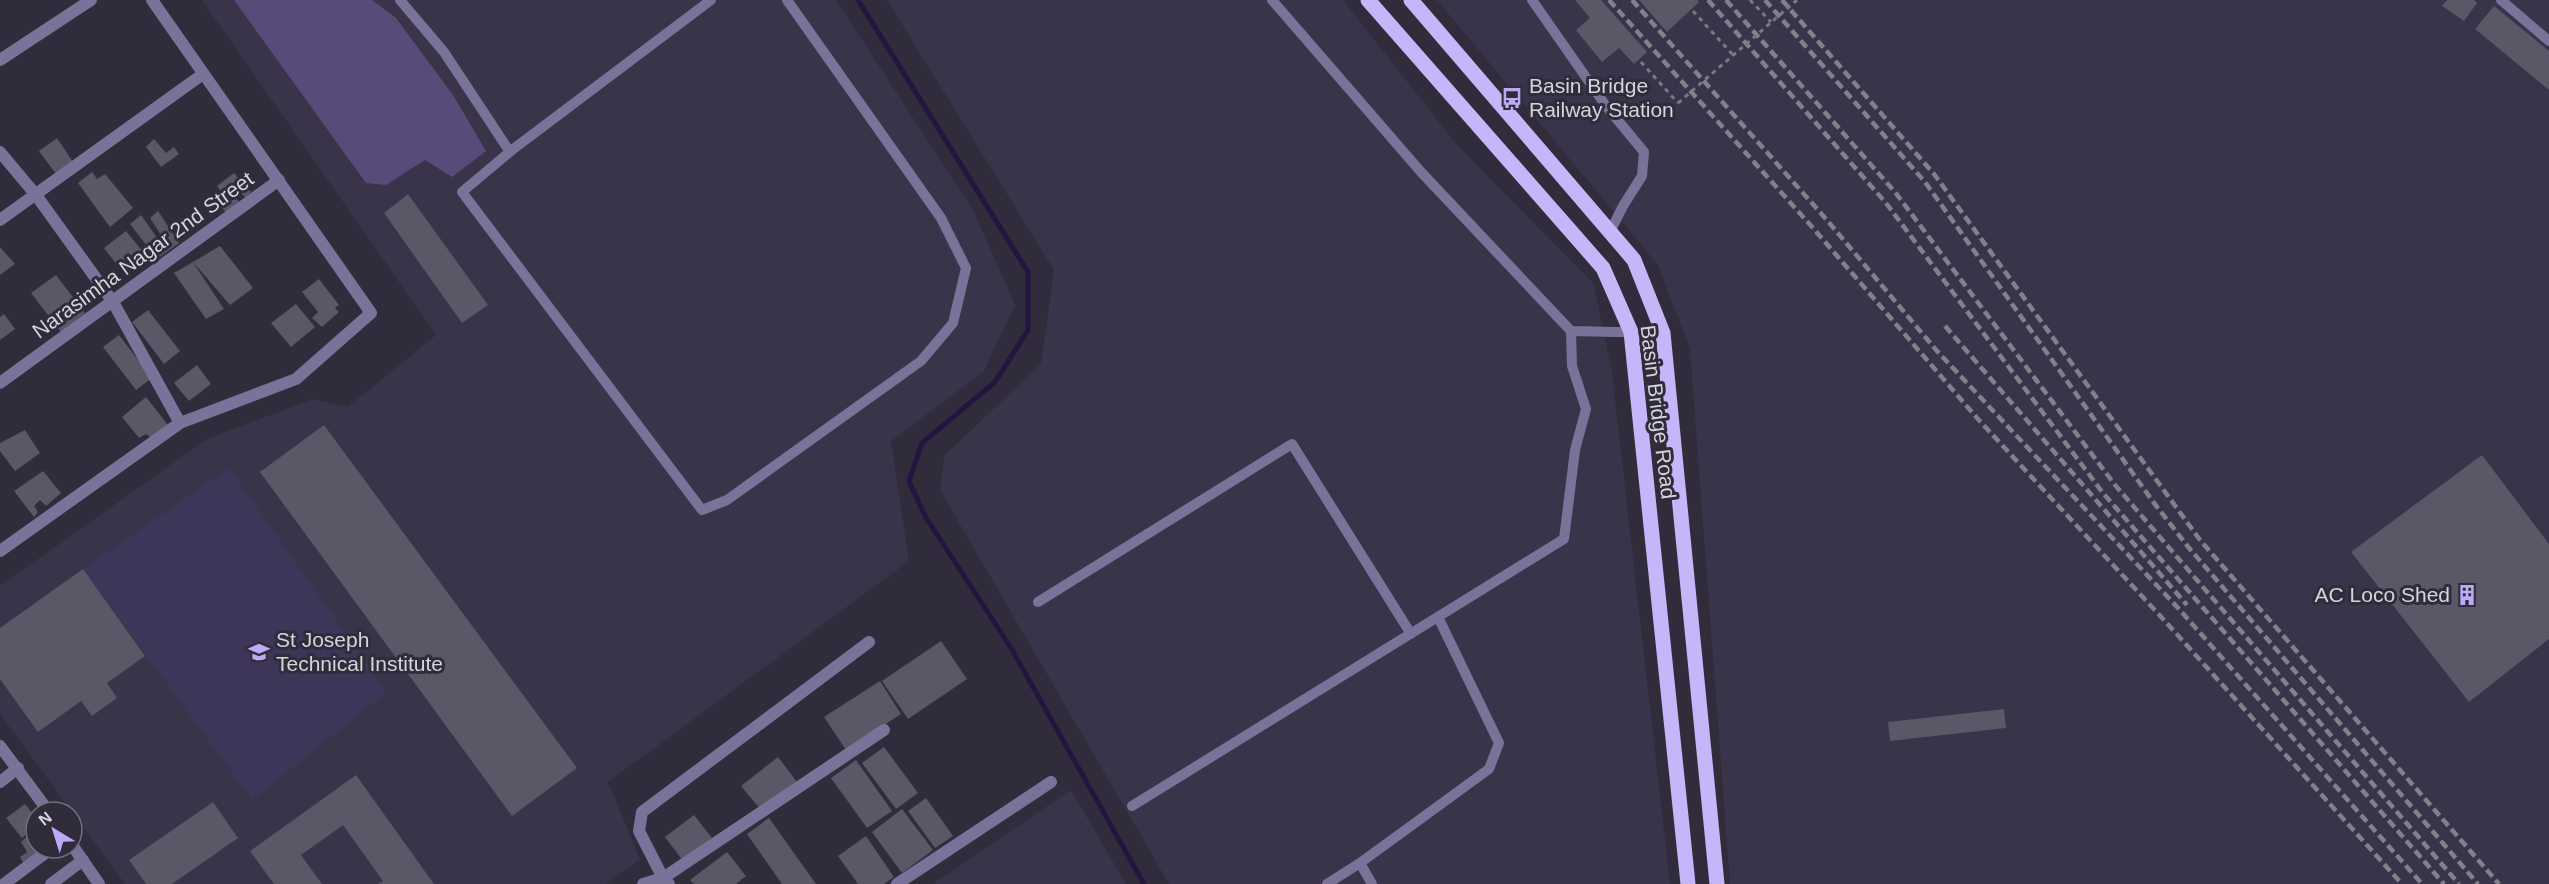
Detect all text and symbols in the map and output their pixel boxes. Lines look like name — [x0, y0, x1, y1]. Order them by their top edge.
place label: Basin Bridge Railway Station — [1529, 74, 1674, 121]
bus stop icon: Basin Bridge Railway Station — [1500, 86, 1524, 110]
street label: Narasimha Nagar 2nd Street — [28, 167, 258, 342]
street label: Basin Bridge Road — [1636, 324, 1681, 500]
place label: AC Loco Shed — [2315, 583, 2450, 606]
building icon: AC Loco Shed — [2455, 583, 2479, 607]
place label: St Joseph Technical Institute — [276, 628, 443, 675]
school or university icon: St Joseph Technical Institute — [247, 640, 271, 664]
north arrow — [24, 800, 84, 860]
text: N — [35, 808, 55, 829]

